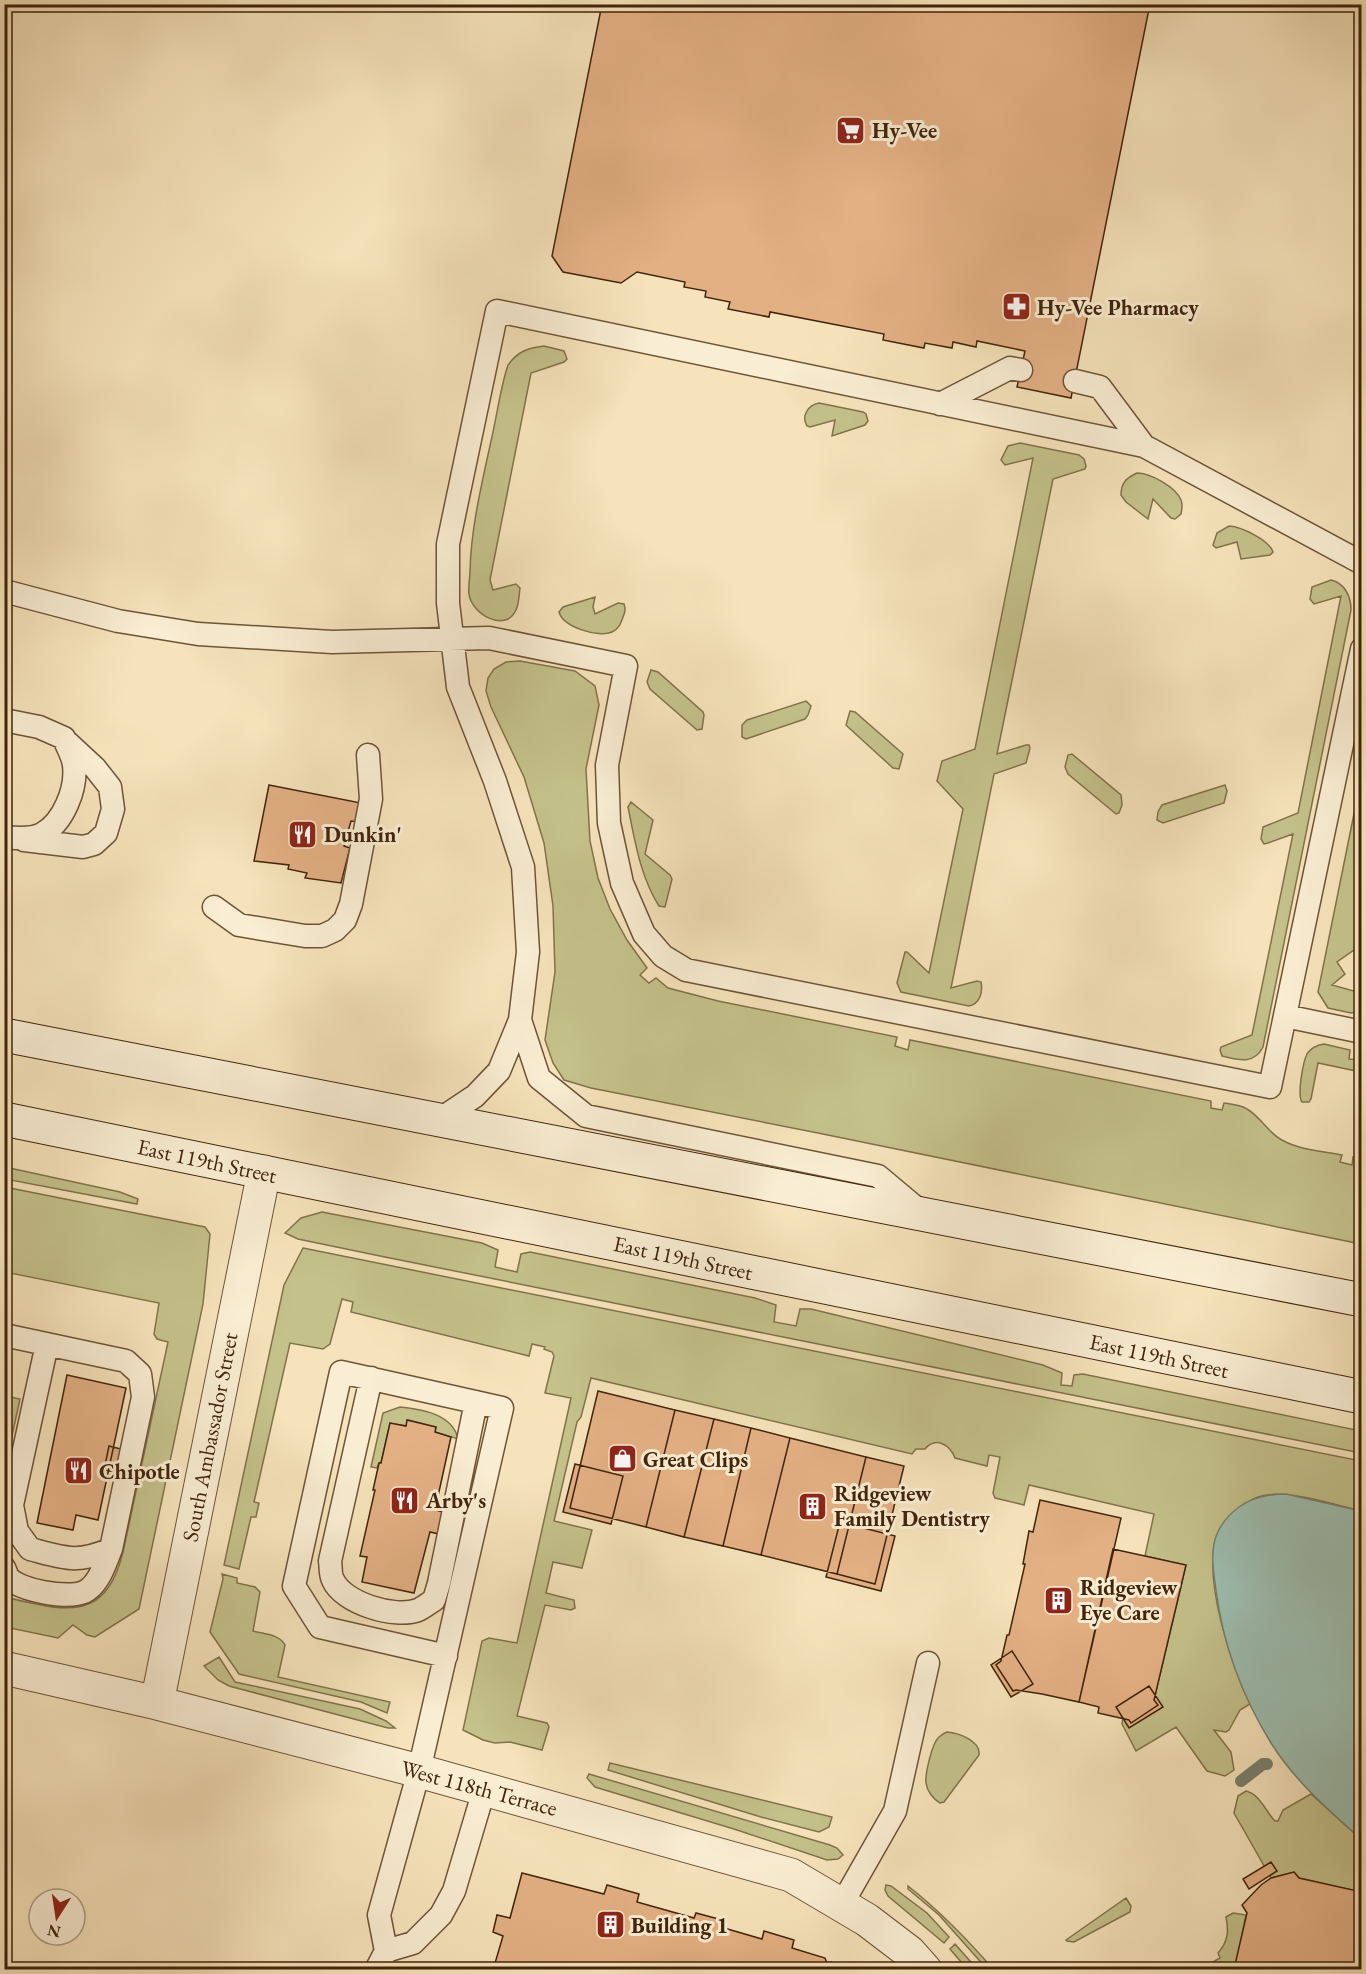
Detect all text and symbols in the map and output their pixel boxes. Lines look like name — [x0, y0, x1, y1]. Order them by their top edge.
supermarket icon: Hy-Vee — [835, 114, 867, 146]
place label: Hy-Vee — [872, 116, 937, 145]
pharmacy icon: Hy-Vee Pharmacy — [1000, 291, 1032, 323]
place label: Hy-Vee Pharmacy — [1037, 293, 1199, 322]
restaurant icon: Dunkin' — [287, 818, 319, 850]
place label: Dunkin' — [324, 820, 402, 849]
street label: East 119th Street — [135, 1132, 279, 1190]
street label: East 119th Street — [611, 1229, 755, 1287]
street label: East 119th Street — [1087, 1327, 1231, 1385]
street label: South Ambassador Street — [175, 1330, 245, 1544]
shop icon: Great Clips — [606, 1443, 638, 1475]
place label: Great Clips — [643, 1445, 748, 1474]
restaurant icon: Chipotle — [62, 1455, 94, 1487]
place label: Chipotle — [99, 1457, 180, 1486]
place label: Ridgeview Family Dentistry — [834, 1479, 990, 1533]
restaurant icon: Arby's — [389, 1484, 421, 1516]
place label: Arby's — [425, 1486, 486, 1515]
building icon: Ridgeview Family Dentistry — [797, 1490, 829, 1522]
place label: Ridgeview Eye Care — [1080, 1573, 1178, 1627]
building icon: Ridgeview Eye Care — [1043, 1584, 1075, 1616]
street label: West 118th Terrace — [398, 1753, 561, 1823]
north arrow — [27, 1887, 87, 1947]
building icon: Building 1 — [594, 1909, 626, 1941]
place label: Building 1 — [631, 1911, 728, 1940]
text: N — [45, 1920, 63, 1943]

